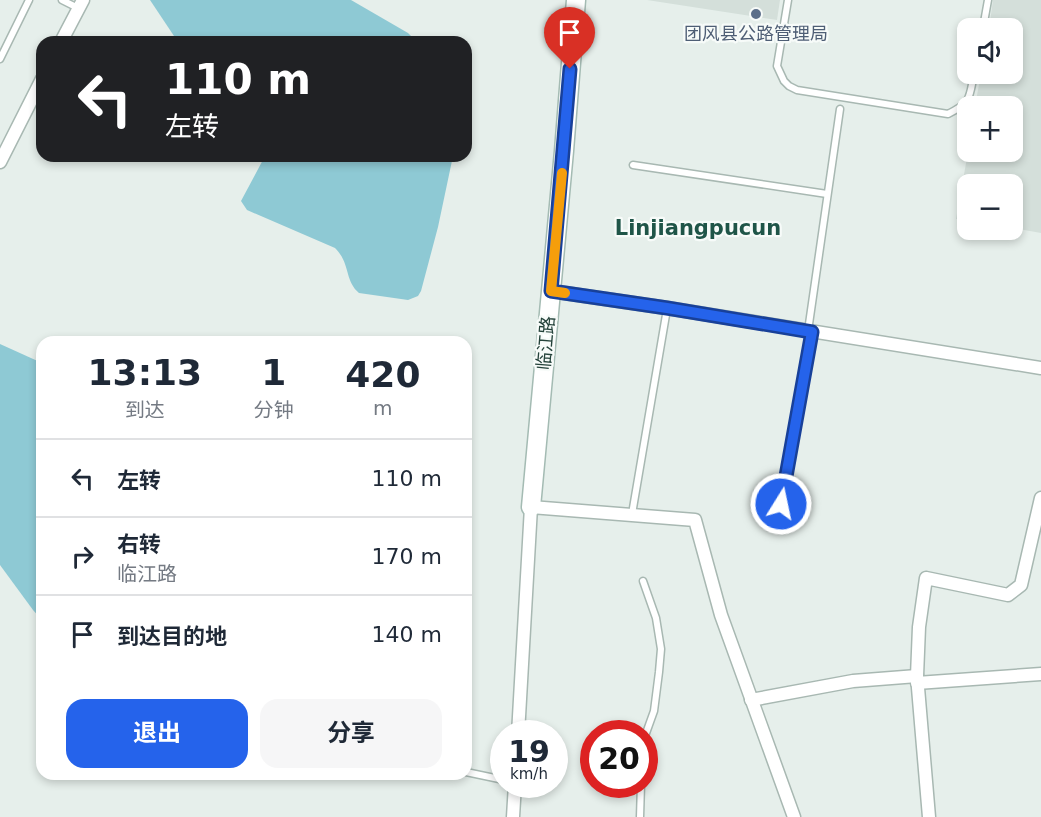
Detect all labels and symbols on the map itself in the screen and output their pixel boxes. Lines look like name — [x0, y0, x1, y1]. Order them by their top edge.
pin — [544, 7, 595, 69]
marker: 团风县公路管理局 — [749, 7, 763, 21]
place label: 团风县公路管理局 — [684, 23, 828, 44]
district label: Linjiangpucun — [615, 216, 781, 240]
street label: 临江路 — [533, 315, 558, 371]
position arrow — [749, 472, 813, 536]
speed limit sign: 20 — [580, 720, 658, 798]

